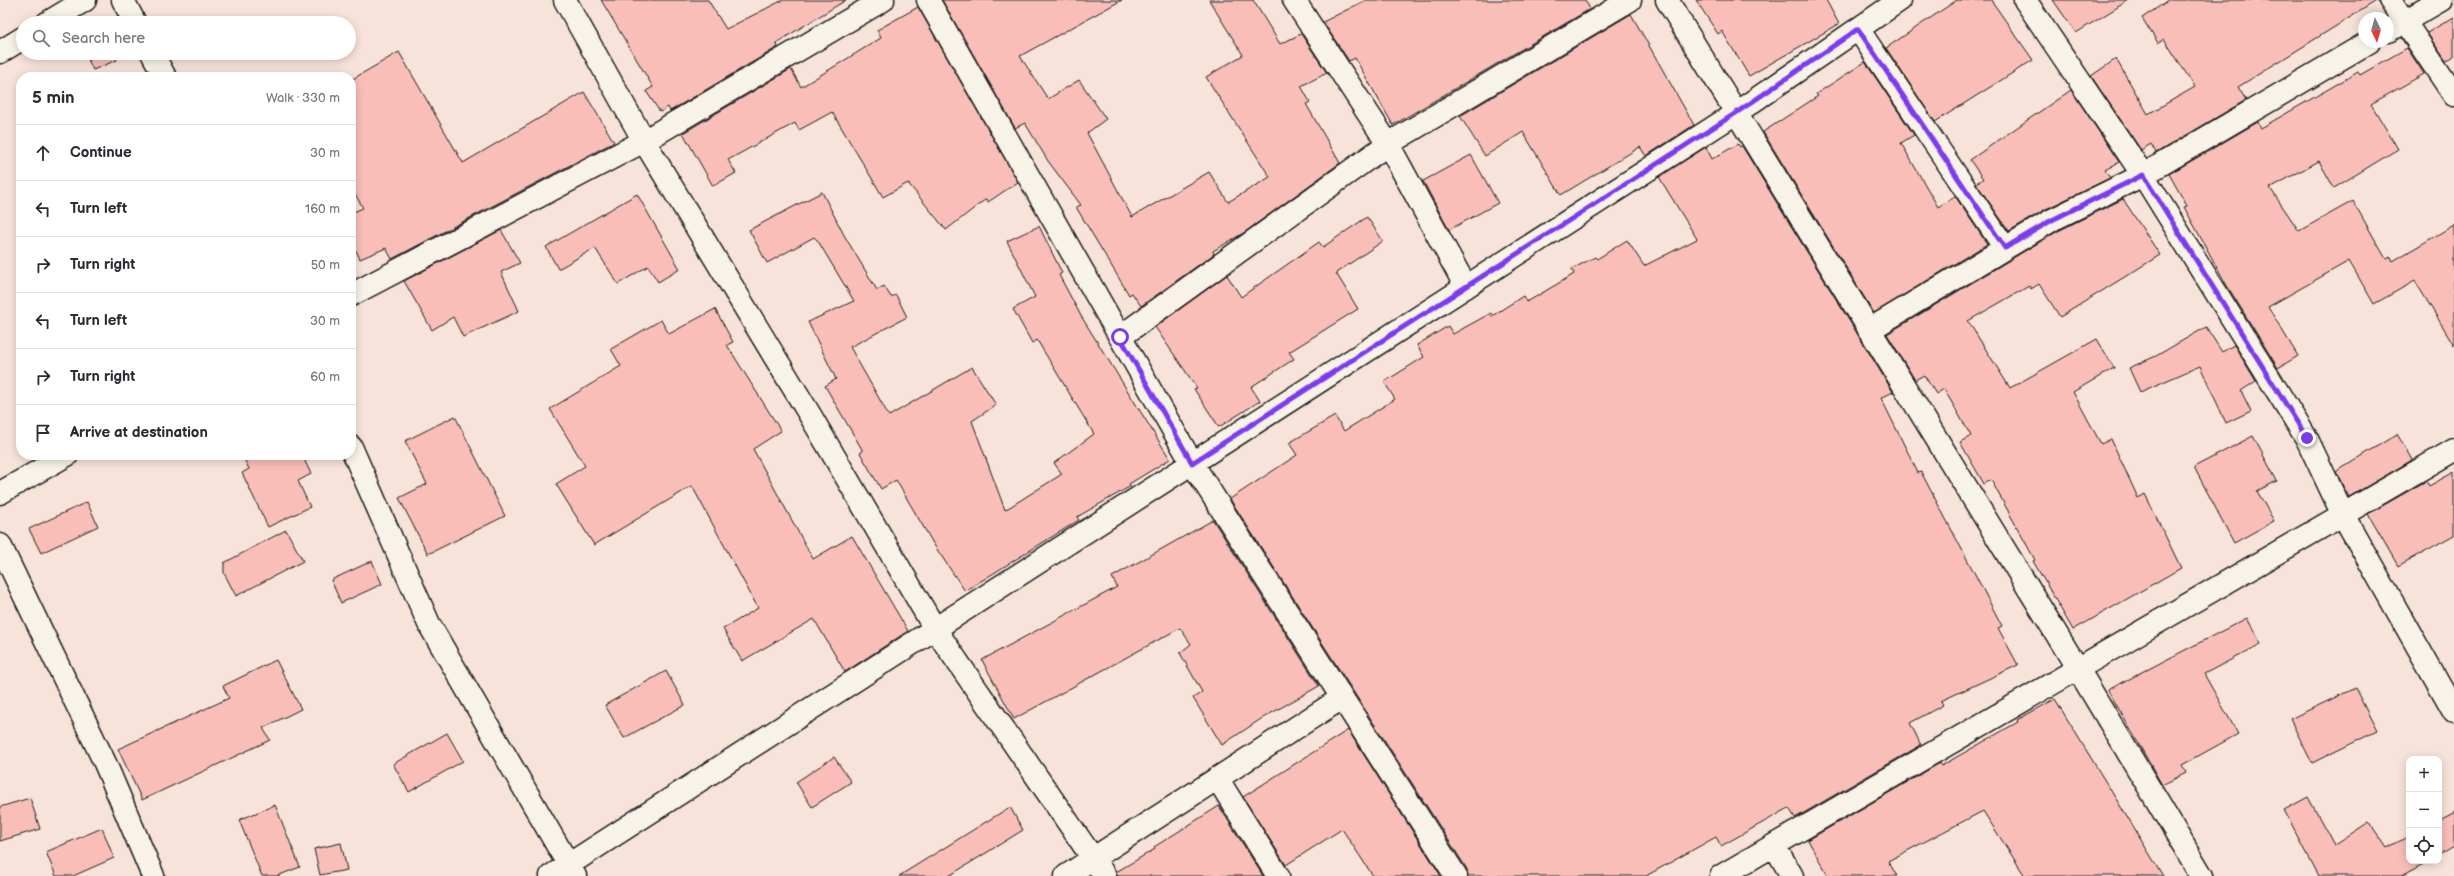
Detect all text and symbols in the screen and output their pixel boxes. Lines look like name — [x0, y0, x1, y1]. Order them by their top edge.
north arrow — [2358, 12, 2394, 48]
search box — [16, 16, 356, 60]
icon: search — [30, 27, 52, 49]
text: Search here — [62, 29, 145, 48]
text: 5 min — [32, 88, 75, 108]
text: Walk · 330 m — [266, 90, 340, 106]
icon: ahead — [32, 142, 54, 164]
text: Continue — [70, 143, 132, 162]
text: 30 m — [310, 145, 340, 161]
icon: left — [32, 198, 54, 220]
text: Turn left — [70, 199, 127, 218]
text: 160 m — [305, 201, 340, 217]
icon: right — [32, 254, 54, 276]
text: Turn right — [70, 255, 135, 274]
text: 50 m — [311, 257, 340, 273]
icon: left — [32, 310, 54, 332]
text: Turn left — [70, 311, 127, 330]
text: 30 m — [310, 313, 340, 329]
route start — [1111, 328, 1129, 346]
icon: right — [32, 366, 54, 388]
text: Turn right — [70, 367, 135, 386]
text: 60 m — [310, 369, 340, 385]
icon: arrive — [32, 422, 54, 444]
text: Arrive at destination — [70, 423, 208, 442]
route end — [2298, 429, 2316, 447]
map controls — [2406, 756, 2442, 864]
button: + — [2406, 756, 2442, 792]
button: − — [2406, 792, 2442, 828]
button: locate — [2406, 828, 2442, 864]

